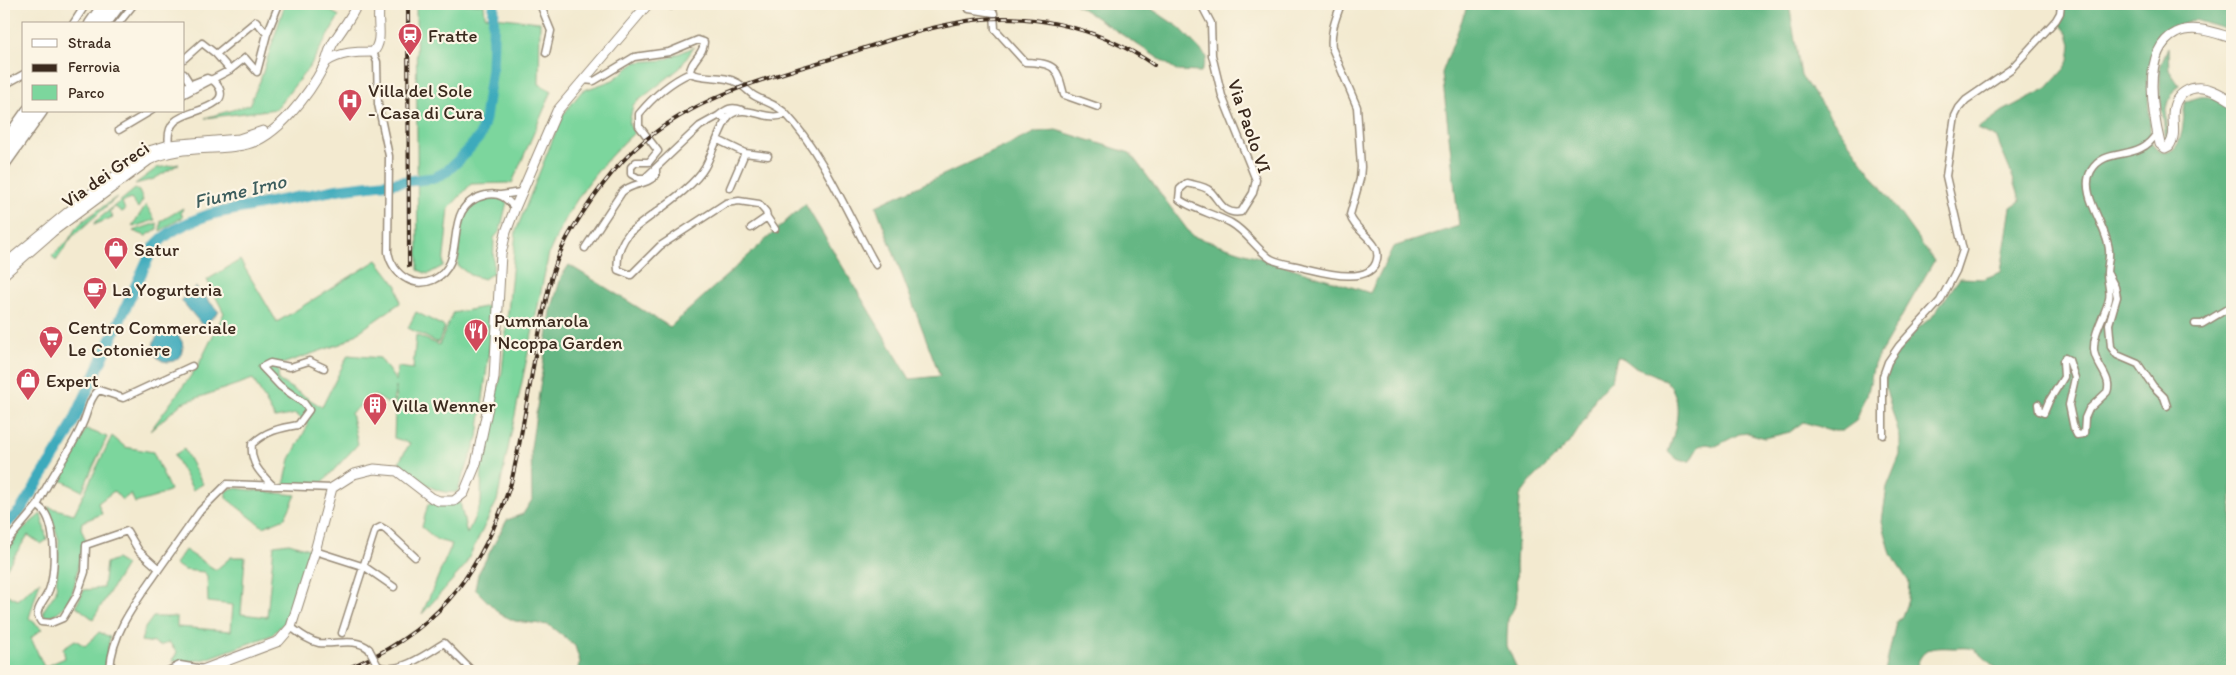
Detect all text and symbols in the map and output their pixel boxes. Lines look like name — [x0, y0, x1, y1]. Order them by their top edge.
legend — [22, 22, 185, 112]
station icon: Fratte — [397, 22, 423, 56]
place label: Fratte — [428, 24, 478, 47]
text: Strada — [68, 34, 112, 52]
text: Ferrovia — [68, 58, 120, 76]
street label: Via Paolo VI — [1223, 76, 1276, 176]
place label: Villa del Sole - Casa di Cura — [368, 79, 483, 124]
text: Parco — [68, 84, 104, 102]
hospital icon: Villa del Sole - Casa di Cura — [337, 88, 363, 122]
street label: Via dei Greci — [57, 136, 153, 213]
water label: Fiume Irno — [192, 169, 289, 213]
shop icon: Satur — [103, 236, 129, 270]
place label: Satur — [134, 238, 180, 261]
cafe icon: La Yogurteria — [82, 276, 108, 310]
place label: La Yogurteria — [112, 278, 222, 301]
place label: Pummarola 'Ncoppa Garden — [494, 309, 623, 354]
place label: Centro Commerciale Le Cotoniere — [68, 316, 236, 361]
restaurant icon: Pummarola 'Ncoppa Garden — [463, 318, 489, 352]
supermarket icon: Centro Commerciale Le Cotoniere — [38, 325, 64, 359]
shop icon: Expert — [15, 367, 41, 401]
place label: Expert — [46, 369, 99, 392]
building icon: Villa Wenner — [362, 392, 388, 426]
place label: Villa Wenner — [392, 394, 496, 417]

